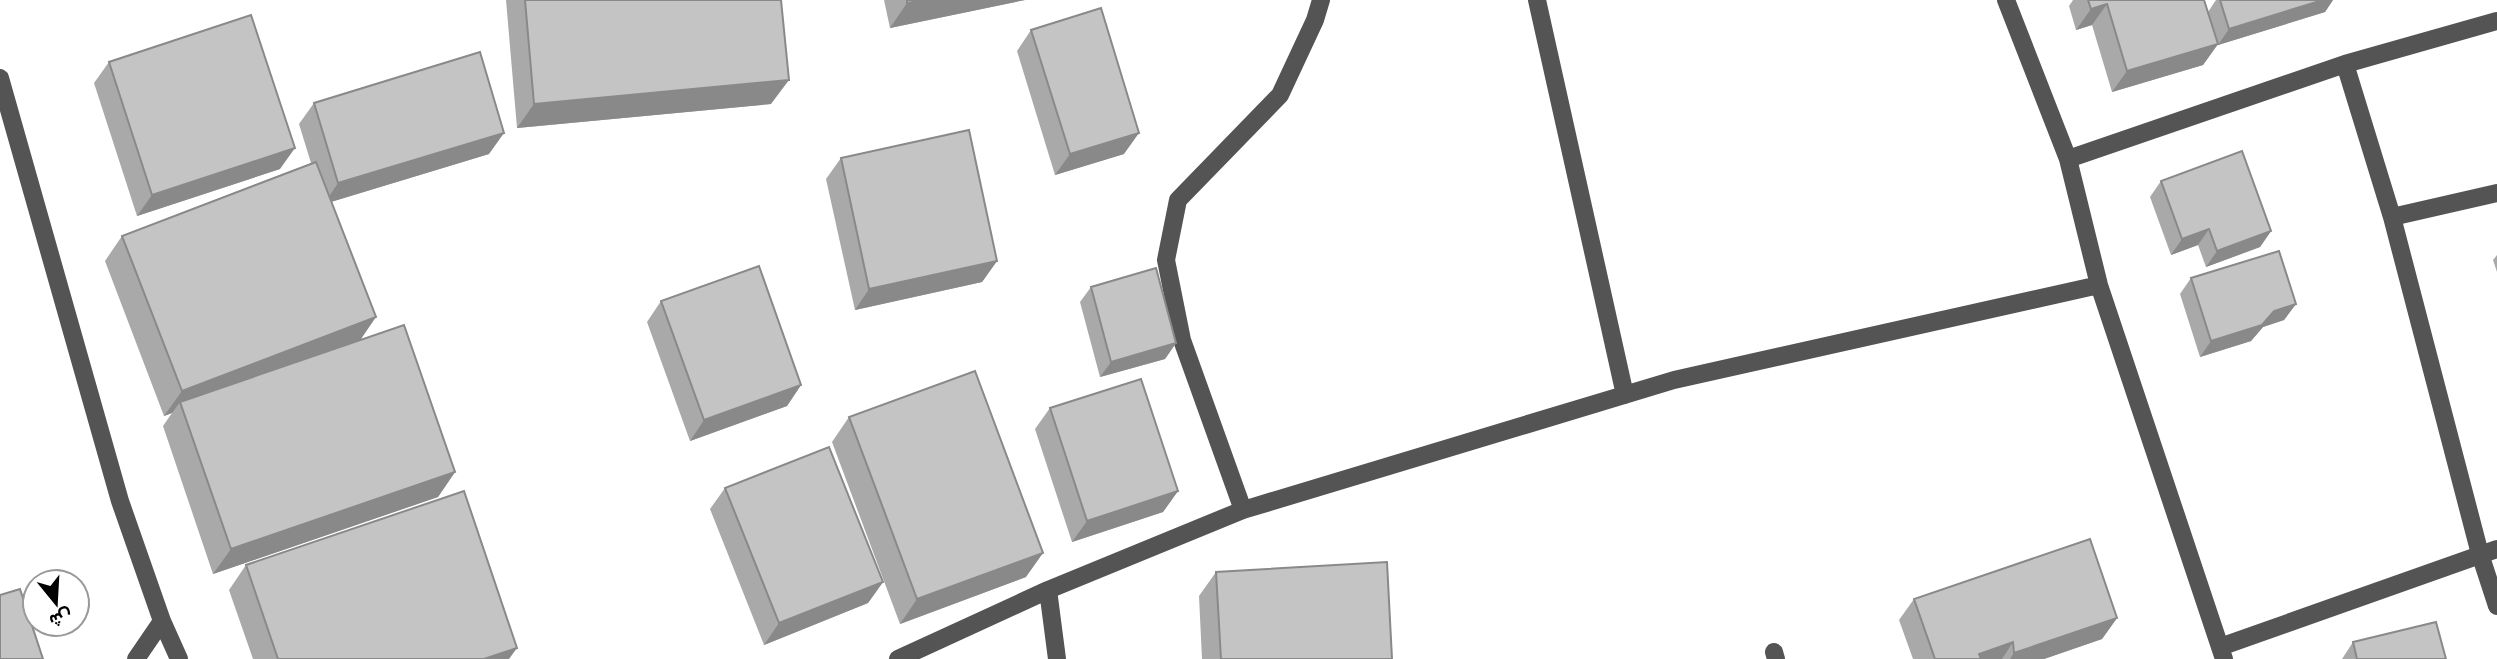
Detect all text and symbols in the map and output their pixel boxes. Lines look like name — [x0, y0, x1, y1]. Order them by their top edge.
north arrow — [21, 568, 91, 638]
text: ش — [47, 604, 76, 633]

